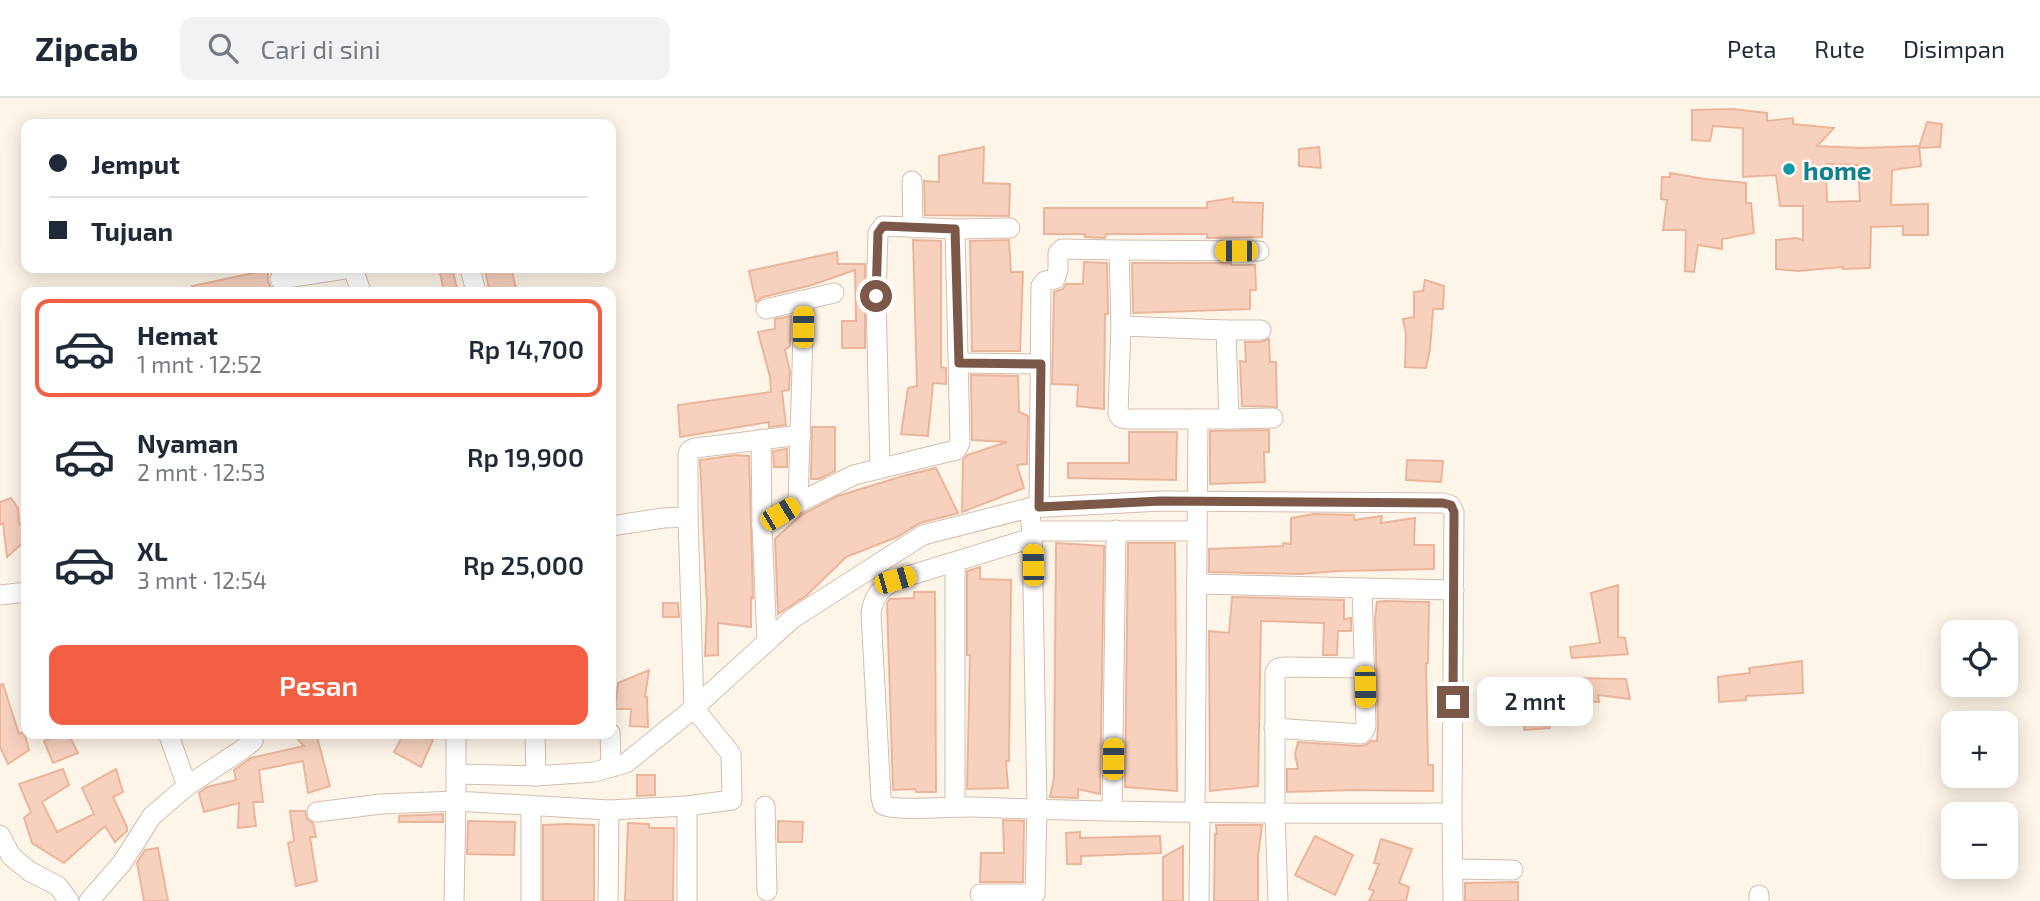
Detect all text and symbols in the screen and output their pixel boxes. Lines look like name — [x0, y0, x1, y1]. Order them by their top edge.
search box — [180, 17, 670, 80]
text: Zipcab — [35, 28, 138, 68]
icon: search — [204, 29, 242, 67]
text: Cari di sini — [260, 33, 381, 64]
text: Peta — [1727, 34, 1776, 63]
text: Rute — [1814, 34, 1865, 63]
text: Disimpan — [1903, 34, 2005, 63]
text: Jemput — [91, 148, 180, 179]
place label: home — [1803, 154, 1872, 185]
marker: home — [1781, 161, 1797, 177]
text: Tujuan — [91, 215, 173, 246]
car — [1216, 241, 1258, 262]
route start — [860, 280, 892, 312]
car — [793, 306, 814, 348]
icon: car — [53, 317, 116, 380]
text: Hemat — [137, 319, 218, 350]
text: Rp 14,700 — [468, 333, 584, 364]
text: 1 mnt · 12:52 — [137, 350, 262, 378]
icon: car — [53, 425, 116, 488]
text: Nyaman — [137, 427, 238, 458]
text: Rp 19,900 — [467, 441, 584, 472]
text: 2 mnt · 12:53 — [137, 458, 266, 486]
car — [757, 494, 804, 534]
icon: car — [53, 533, 116, 596]
text: XL — [137, 535, 168, 566]
car — [1023, 544, 1044, 586]
text: Rp 25,000 — [463, 549, 584, 580]
car — [872, 564, 919, 596]
text: 3 mnt · 12:54 — [137, 566, 267, 594]
map controls — [1941, 620, 2018, 879]
button: locate — [1941, 620, 2018, 697]
button: Pesan — [49, 645, 588, 725]
car — [1355, 666, 1376, 708]
callout: 2 mnt — [1478, 678, 1593, 726]
route end — [1437, 686, 1469, 718]
text: 2 mnt — [1504, 687, 1566, 715]
button: + — [1941, 711, 2018, 788]
car — [1103, 738, 1124, 780]
button: − — [1941, 802, 2018, 879]

